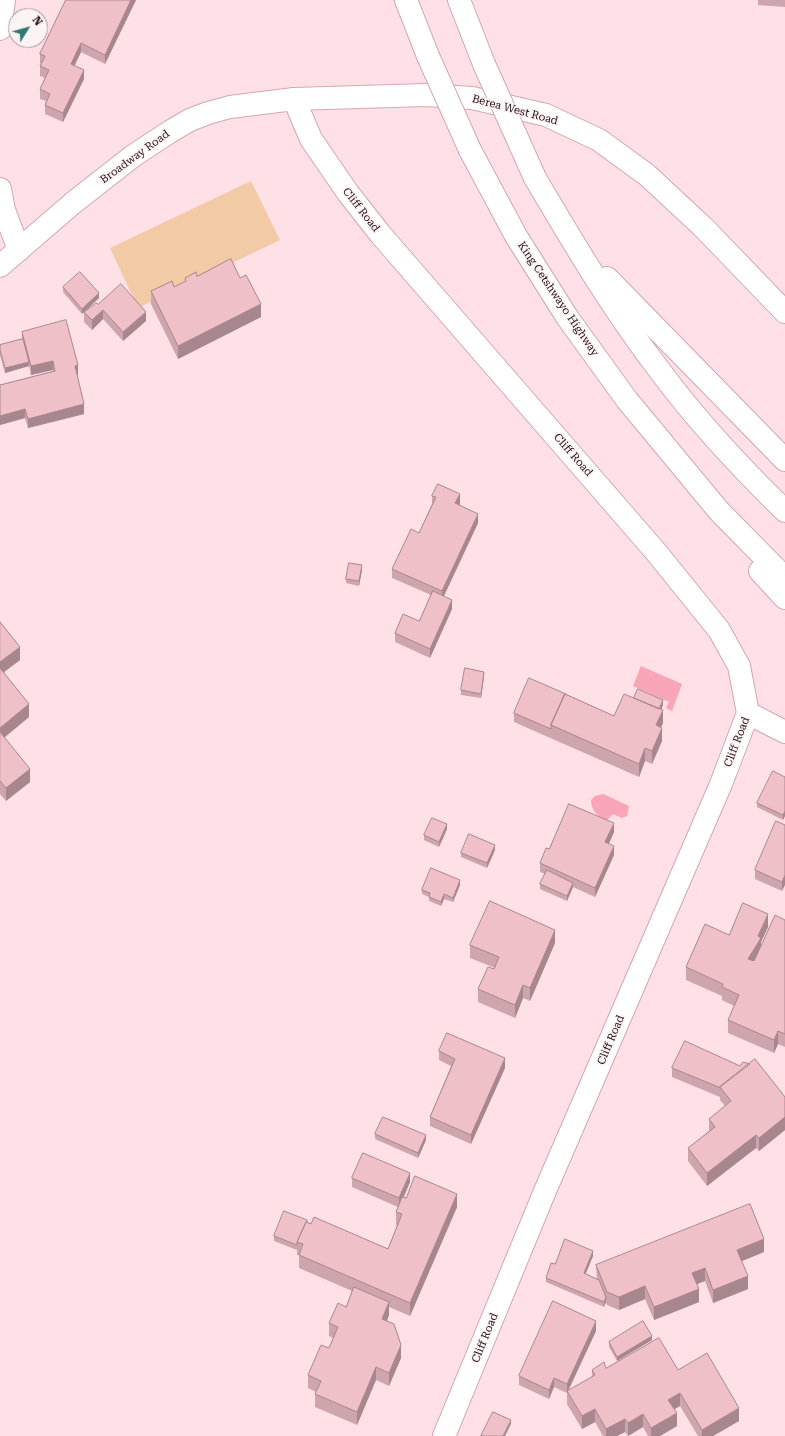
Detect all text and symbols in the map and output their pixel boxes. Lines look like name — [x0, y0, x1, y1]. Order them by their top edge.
north arrow — [8, 8, 48, 48]
text: N — [29, 14, 45, 28]
street label: Berea West Road — [471, 92, 559, 128]
street label: Broadway Road — [98, 127, 172, 187]
street label: Cliff Road — [340, 185, 382, 235]
street label: King Cetshwayo Highway — [515, 239, 601, 359]
street label: Cliff Road — [551, 431, 595, 479]
street label: Cliff Road — [721, 715, 753, 769]
street label: Cliff Road — [595, 1013, 627, 1067]
street label: Cliff Road — [469, 1311, 501, 1365]

